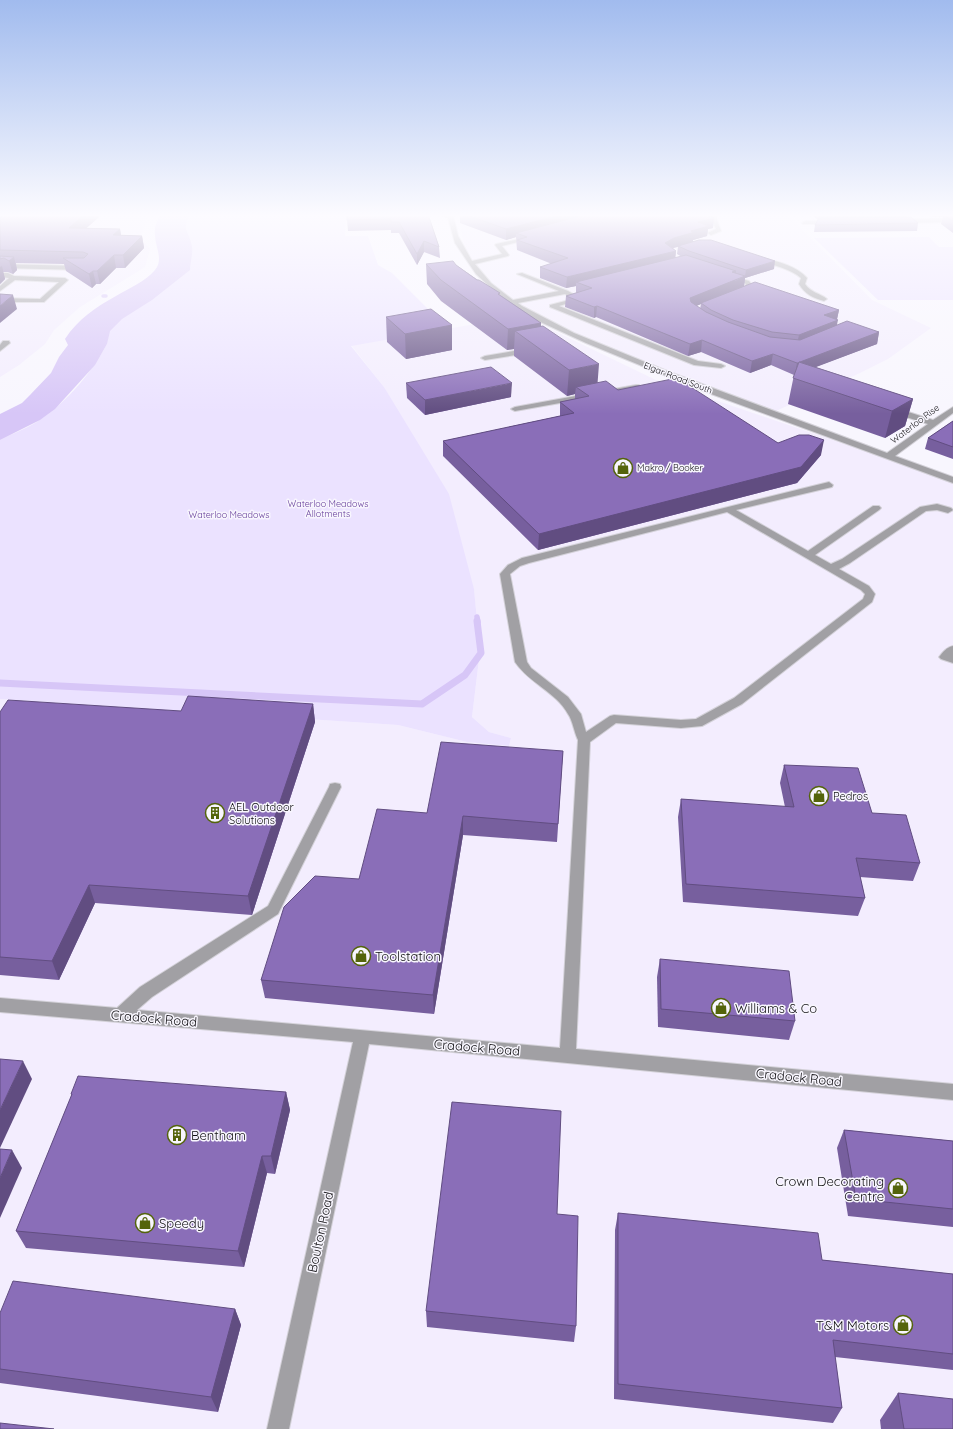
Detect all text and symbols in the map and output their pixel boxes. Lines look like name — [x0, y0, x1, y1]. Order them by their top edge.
street label: Elgar Road South — [642, 359, 714, 396]
street label: Waterloo Rise — [888, 402, 941, 446]
shop icon: Makro / Booker — [612, 457, 634, 479]
place label: Makro / Booker — [637, 462, 703, 473]
park label: Waterloo Meadows Allotments — [288, 498, 368, 519]
park label: Waterloo Meadows — [189, 509, 269, 520]
shop icon: Pedros — [808, 785, 830, 807]
place label: Pedros — [833, 789, 868, 803]
place label: AEL Outdoor Solutions — [229, 800, 295, 827]
building icon: AEL Outdoor Solutions — [204, 802, 226, 824]
shop icon: Toolstation — [350, 945, 372, 967]
place label: Toolstation — [375, 948, 441, 964]
shop icon: Williams & Co — [710, 997, 732, 1019]
place label: Williams & Co — [735, 1000, 817, 1016]
street label: Cradock Road — [110, 1006, 198, 1030]
street label: Cradock Road — [433, 1035, 521, 1059]
street label: Cradock Road — [755, 1065, 843, 1089]
building icon: Bentham — [166, 1124, 188, 1146]
place label: Bentham — [191, 1127, 246, 1143]
place label: Crown Decorating Centre — [775, 1173, 884, 1204]
shop icon: Crown Decorating Centre — [887, 1177, 909, 1199]
street label: Boulton Road — [304, 1190, 336, 1274]
shop icon: Speedy — [134, 1212, 156, 1234]
place label: Speedy — [159, 1215, 204, 1231]
shop icon: T&M Motors — [892, 1314, 914, 1336]
place label: T&M Motors — [816, 1317, 889, 1333]

